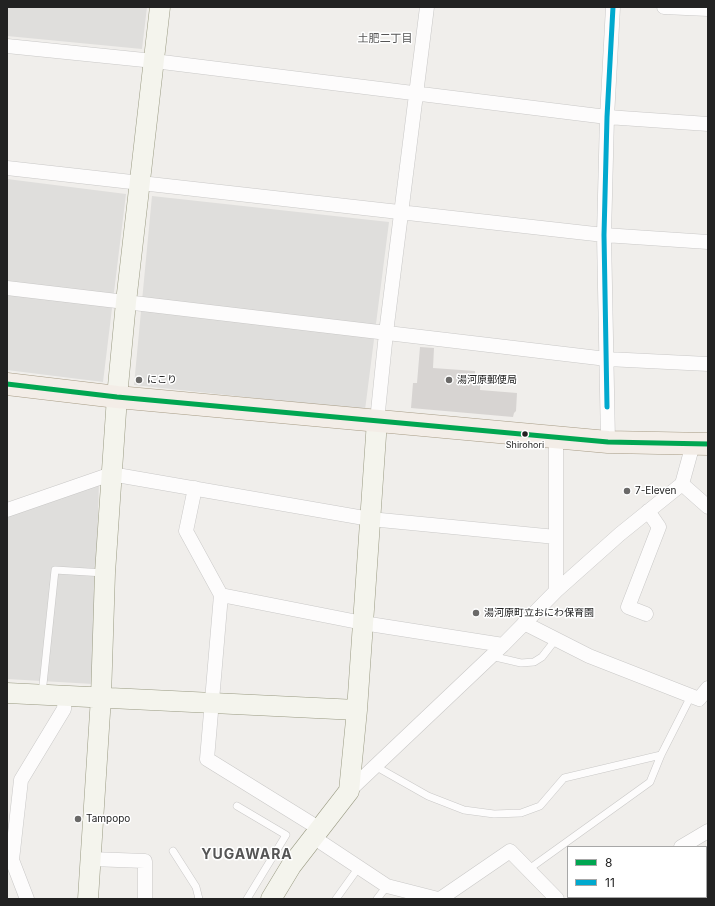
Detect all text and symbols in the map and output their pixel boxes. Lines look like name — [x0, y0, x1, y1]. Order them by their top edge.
district label: 土肥二丁目 — [358, 32, 412, 46]
place label: にこり — [147, 374, 177, 386]
place label: 湯河原郵便局 — [457, 374, 517, 386]
marker: にこり — [134, 375, 144, 385]
marker: 湯河原郵便局 — [444, 375, 454, 385]
marker: Shirohori — [520, 429, 530, 439]
place label: Shirohori — [506, 440, 544, 450]
place label: 7-Eleven — [635, 485, 676, 497]
marker: 7-Eleven — [622, 486, 632, 496]
place label: 湯河原町立おにわ保育園 — [484, 607, 594, 619]
marker: 湯河原町立おにわ保育園 — [471, 608, 481, 618]
place label: Tampopo — [86, 813, 130, 825]
marker: Tampopo — [73, 814, 83, 824]
legend — [567, 846, 707, 898]
district label: YUGAWARA — [201, 847, 293, 863]
text: 8 — [605, 855, 612, 870]
text: 11 — [605, 875, 615, 890]

